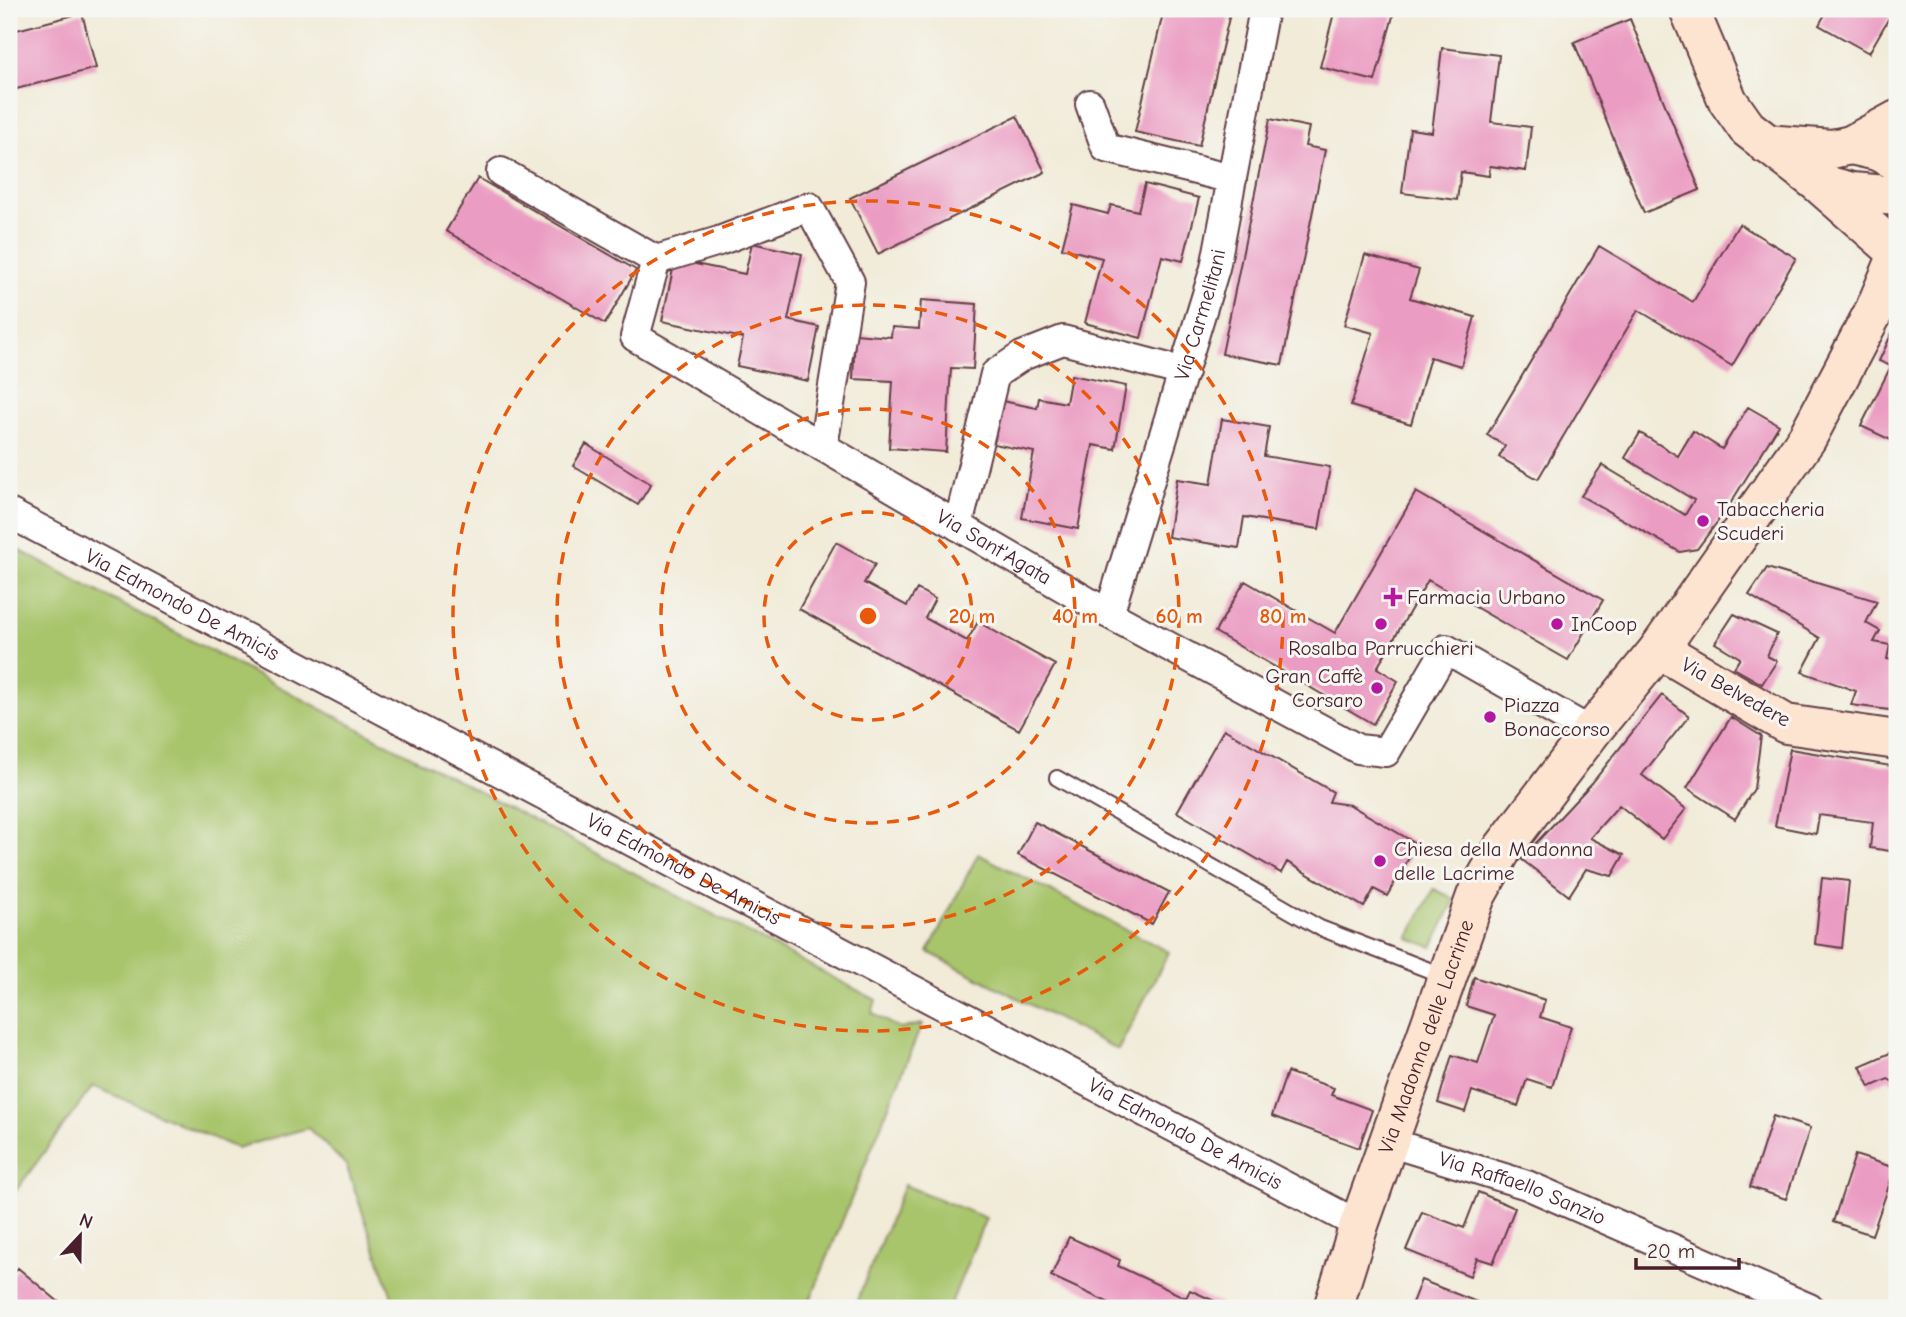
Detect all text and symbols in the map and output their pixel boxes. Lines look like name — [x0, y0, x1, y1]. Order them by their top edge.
street label: Via Carmelitani — [1169, 247, 1230, 383]
place label: Tabaccheria Scuderi — [1717, 497, 1825, 545]
street label: Via Sant'Agata — [933, 504, 1056, 590]
marker: Tabaccheria Scuderi — [1695, 513, 1711, 529]
street label: Via Edmondo De Amicis — [81, 543, 283, 665]
place label: Farmacia Urbano — [1407, 585, 1566, 609]
marker: Farmacia Urbano — [1385, 589, 1401, 605]
centre of rings — [856, 604, 880, 628]
text: 20 m — [949, 604, 995, 628]
text: 40 m — [1052, 604, 1098, 628]
text: 60 m — [1155, 604, 1203, 628]
text: 80 m — [1260, 604, 1306, 628]
place label: InCoop — [1571, 612, 1637, 636]
marker: Rosalba Parrucchieri — [1373, 616, 1389, 632]
marker: InCoop — [1549, 616, 1565, 632]
place label: Rosalba Parrucchieri — [1288, 636, 1474, 660]
street label: Via Belvedere — [1677, 652, 1795, 732]
place label: Gran Caffè Corsaro — [1265, 664, 1363, 712]
marker: Gran Caffè Corsaro — [1369, 680, 1385, 696]
place label: Piazza Bonaccorso — [1504, 693, 1610, 741]
marker: Piazza Bonaccorso — [1482, 709, 1498, 725]
street label: Via Edmondo De Amicis — [583, 808, 785, 930]
place label: Chiesa della Madonna delle Lacrime — [1394, 837, 1593, 885]
marker: Chiesa della Madonna delle Lacrime — [1372, 853, 1388, 869]
street label: Via Madonna delle Lacrime — [1373, 916, 1479, 1157]
street label: Via Edmondo De Amicis — [1084, 1072, 1286, 1194]
street label: Via Raffaello Sanzio — [1436, 1146, 1609, 1230]
north arrow — [46, 1202, 116, 1272]
text: N — [76, 1209, 96, 1234]
scale bar — [1636, 1226, 1740, 1270]
text: 20 m — [1647, 1239, 1695, 1263]

